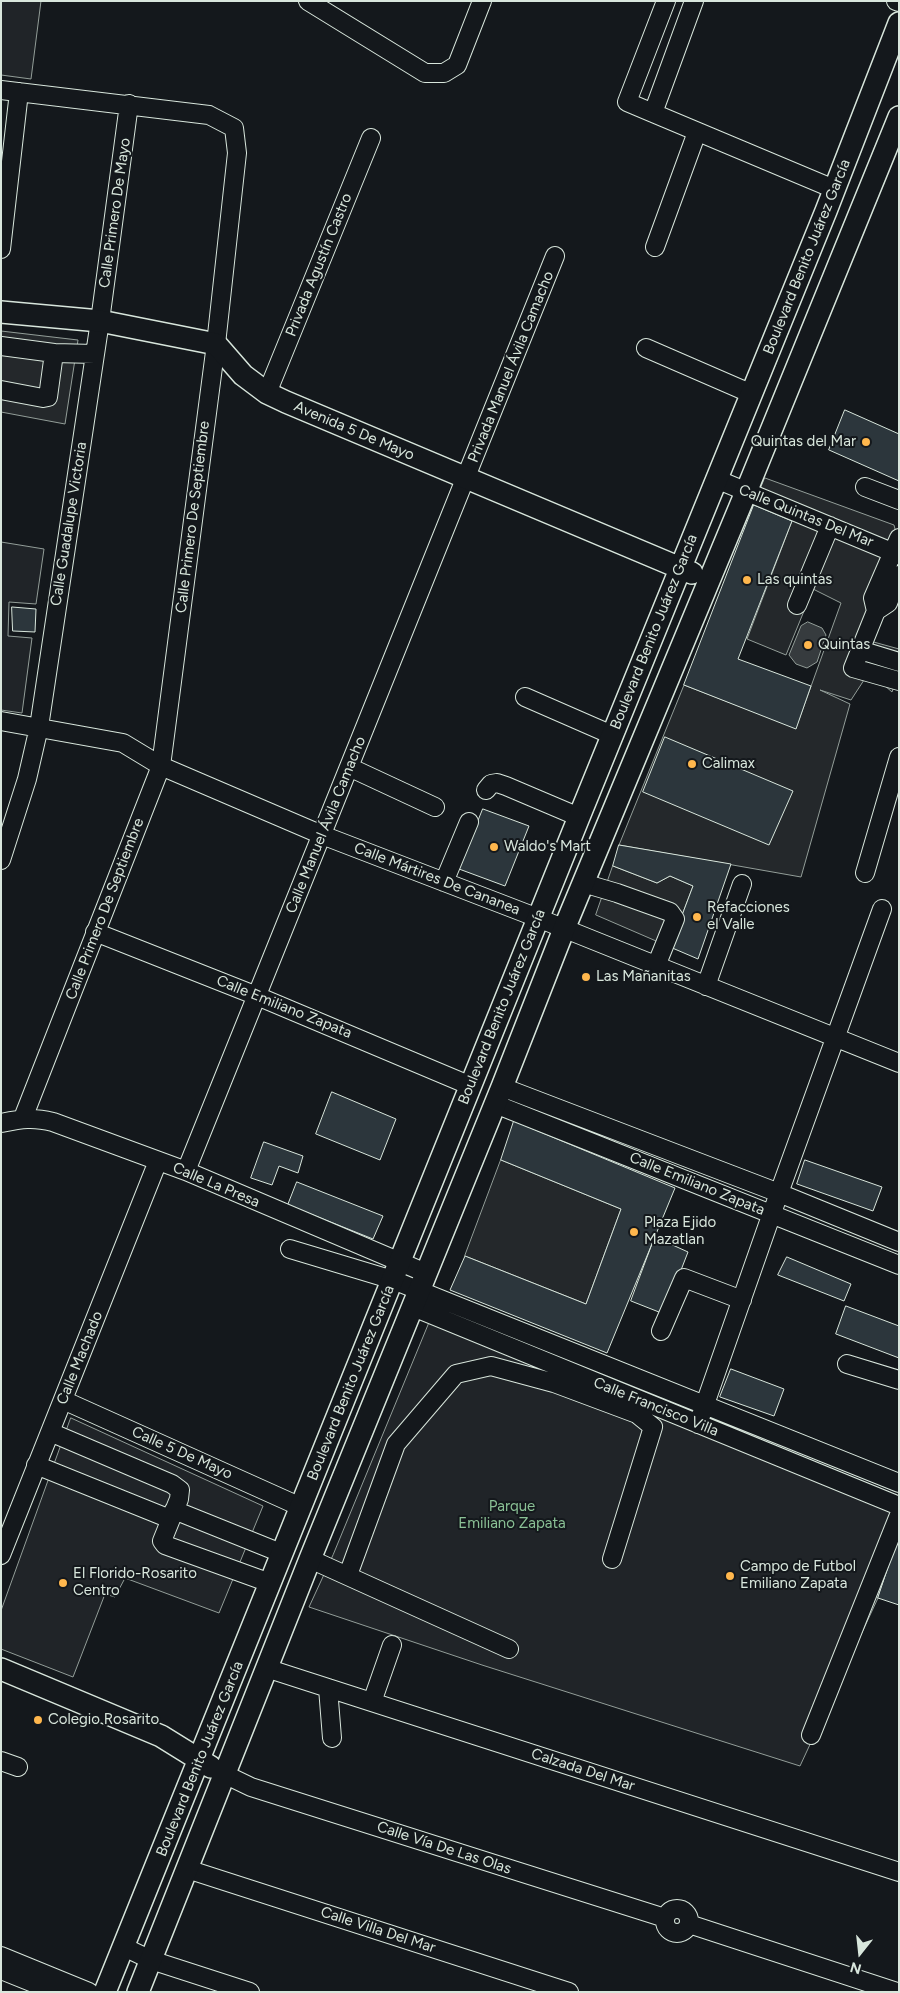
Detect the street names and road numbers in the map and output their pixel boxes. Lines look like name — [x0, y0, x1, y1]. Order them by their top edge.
street label: Calle Primero De Mayo — [96, 137, 134, 289]
street label: Boulevard Benito Juárez García — [760, 157, 854, 357]
street label: Privada Agustín Castro — [282, 191, 356, 339]
street label: Privada Manuel Ávila Camacho — [464, 269, 558, 465]
street label: Avenida 5 De Mayo — [291, 398, 417, 464]
street label: Calle Primero De Septiembre — [172, 420, 214, 614]
street label: Calle Guadalupe Victoria — [47, 441, 91, 607]
street label: Calle Quintas Del Mar — [736, 481, 876, 551]
street label: Boulevard Benito Juárez García — [607, 532, 701, 732]
street label: Calle Manuel Ávila Camacho — [282, 734, 370, 916]
street label: Calle Primero De Septiembre — [62, 816, 148, 1002]
street label: Calle Mártires De Cananea — [351, 839, 523, 919]
street label: Boulevard Benito Juárez García — [455, 907, 549, 1107]
street label: Calle Emiliano Zapata — [214, 972, 354, 1042]
street label: Calle Emiliano Zapata — [627, 1149, 767, 1219]
street label: Calle La Presa — [170, 1159, 262, 1211]
street label: Boulevard Benito Juárez García — [304, 1283, 398, 1483]
street label: Calle Machado — [53, 1309, 107, 1407]
street label: Calle Francisco Villa — [591, 1374, 721, 1440]
street label: Calle 5 De Mayo — [129, 1423, 235, 1483]
street label: Boulevard Benito Juárez García — [153, 1659, 247, 1859]
street label: Calzada Del Mar — [529, 1745, 637, 1795]
street label: Calle Vía De Las Olas — [375, 1818, 513, 1878]
street label: Calle Villa Del Mar — [318, 1903, 438, 1957]

